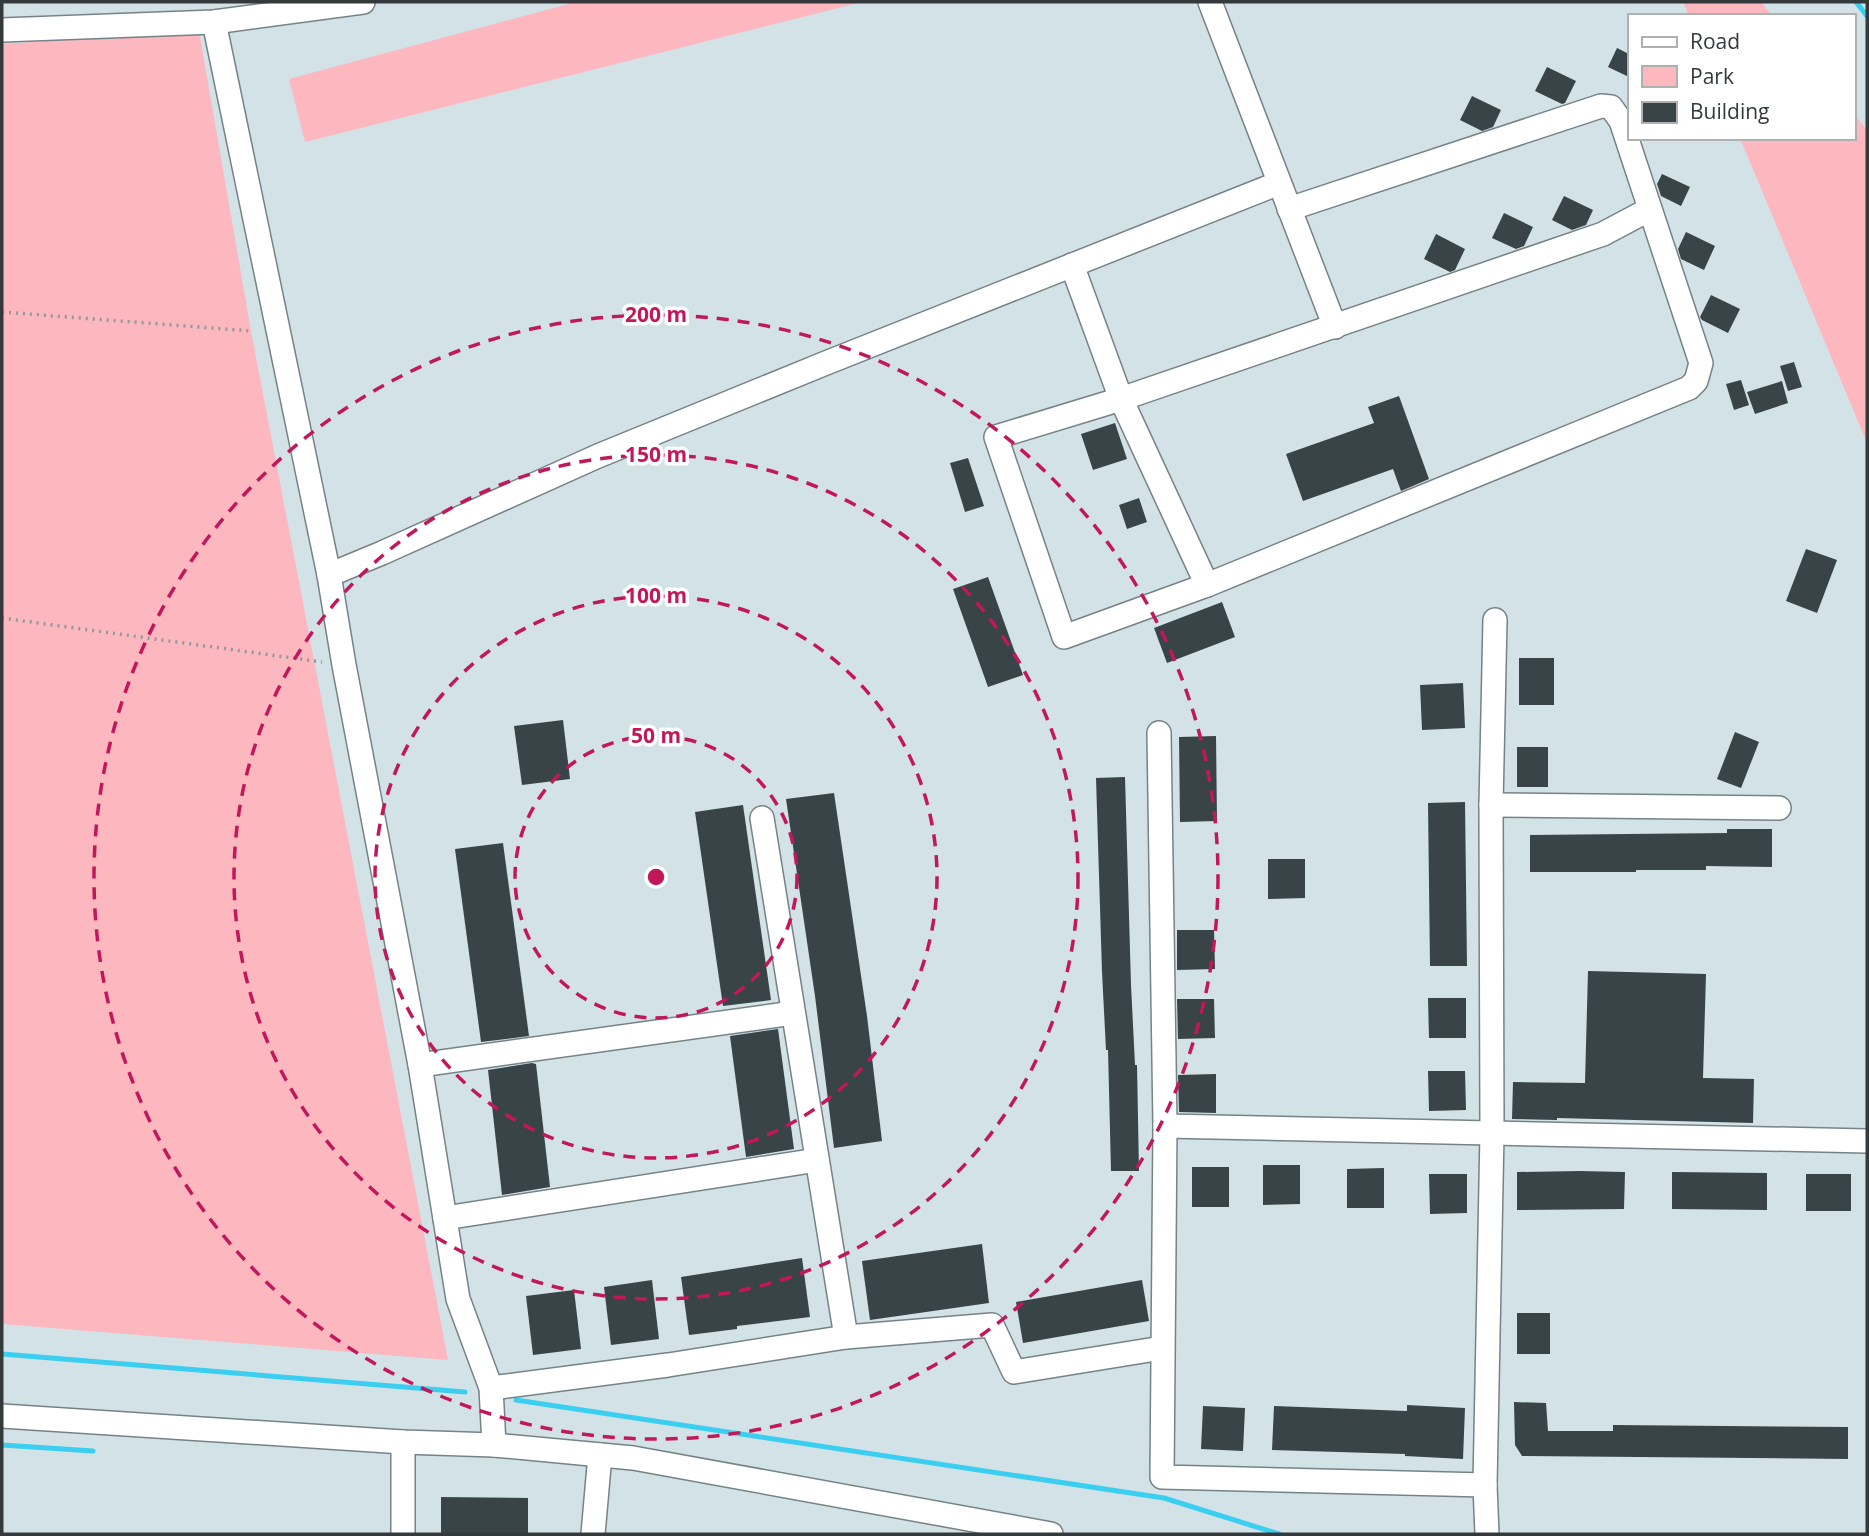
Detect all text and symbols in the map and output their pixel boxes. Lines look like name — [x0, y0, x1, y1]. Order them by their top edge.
legend — [1628, 14, 1855, 140]
text: Road — [1690, 27, 1740, 55]
text: Park — [1690, 62, 1734, 90]
text: Building — [1690, 97, 1769, 125]
text: 200 m — [625, 300, 687, 328]
text: 150 m — [625, 440, 687, 468]
text: 100 m — [625, 581, 687, 609]
text: 50 m — [631, 721, 681, 749]
centre of rings — [644, 865, 668, 889]

